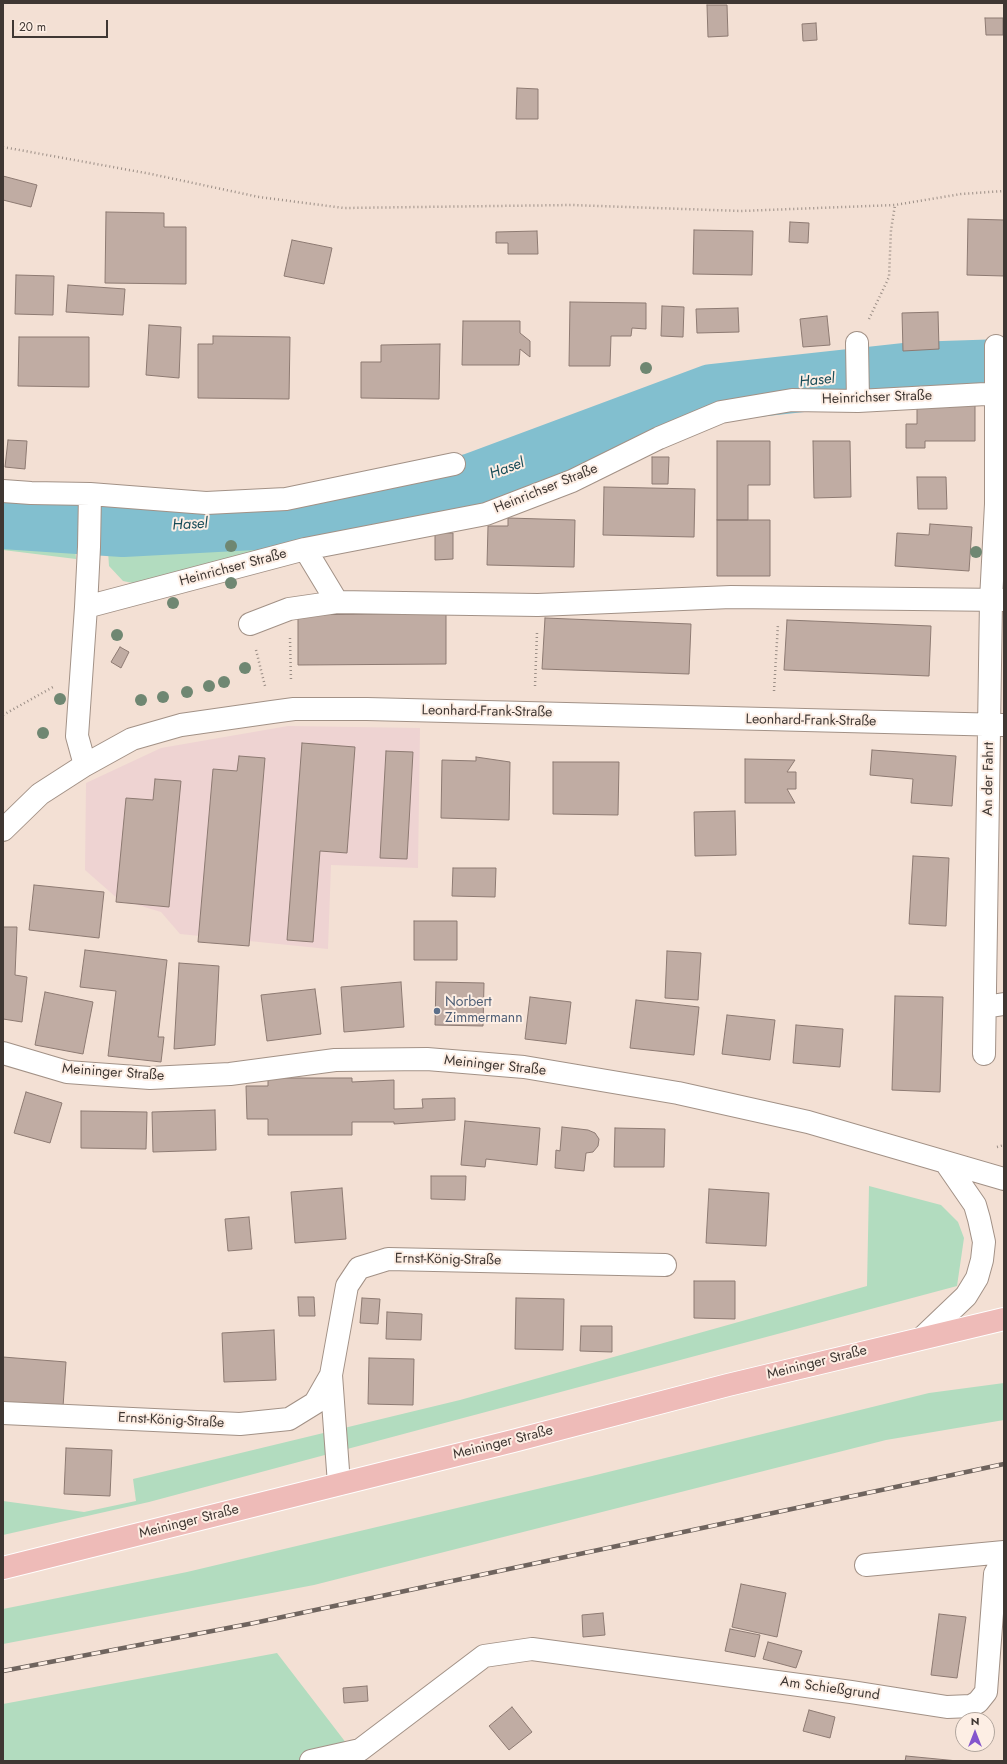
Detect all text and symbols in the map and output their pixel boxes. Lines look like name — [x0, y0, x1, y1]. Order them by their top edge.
scale bar — [14, 12, 110, 38]
text: 20 m — [19, 18, 46, 36]
water label: Hasel — [798, 370, 836, 392]
street label: Heinrichser Straße — [822, 388, 932, 408]
water label: Hasel — [487, 454, 527, 484]
street label: Heinrichser Straße — [492, 461, 600, 517]
water label: Hasel — [172, 515, 208, 535]
street label: Heinrichser Straße — [178, 546, 288, 590]
street label: Leonhard-Frank-Straße — [422, 702, 552, 722]
street label: Leonhard-Frank-Straße — [746, 711, 876, 731]
street label: An der Fahrt — [980, 742, 998, 816]
place label: Norbert Zimmermann — [445, 995, 522, 1028]
marker: Norbert Zimmermann — [432, 1006, 442, 1016]
street label: Meininger Straße — [443, 1052, 547, 1080]
street label: Meininger Straße — [61, 1061, 165, 1085]
street label: Ernst-König-Straße — [395, 1251, 501, 1269]
street label: Meininger Straße — [765, 1342, 869, 1384]
street label: Ernst-König-Straße — [117, 1410, 225, 1432]
street label: Meininger Straße — [451, 1422, 555, 1464]
street label: Meininger Straße — [137, 1501, 241, 1543]
street label: Am Schießgrund — [779, 1674, 881, 1704]
north arrow — [955, 1712, 995, 1752]
text: N — [971, 1713, 979, 1729]

